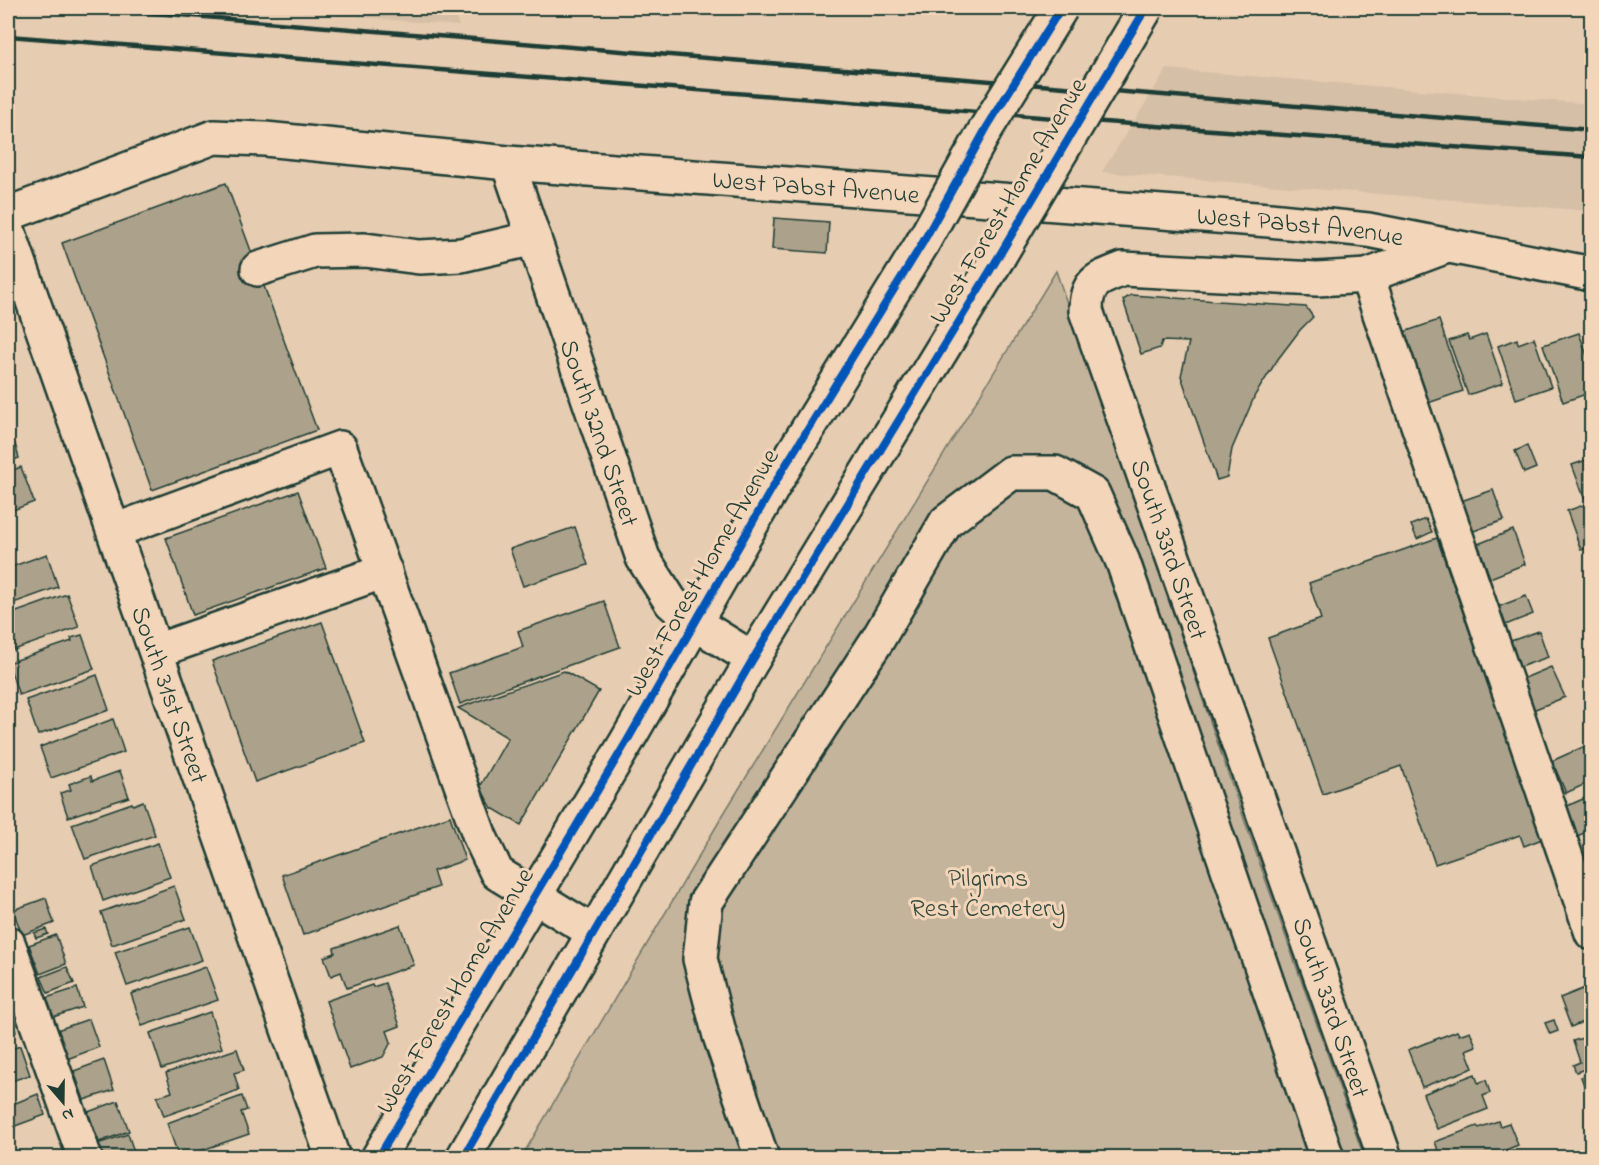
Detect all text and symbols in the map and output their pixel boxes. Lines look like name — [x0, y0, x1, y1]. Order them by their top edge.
street label: West Forest Home Avenue — [921, 71, 1098, 332]
street label: West Pabst Avenue — [711, 162, 921, 216]
street label: West Pabst Avenue — [1195, 199, 1407, 259]
street label: South 32nd Street — [548, 335, 647, 533]
street label: West Forest Home Avenue — [617, 442, 791, 705]
street label: South 33rd Street — [1118, 455, 1216, 646]
street label: South 31st Street — [119, 601, 217, 790]
street label: West Forest Home Avenue — [368, 861, 545, 1122]
park label: Pilgrims Rest Cemetery — [910, 861, 1066, 929]
street label: South 33rd Street — [1280, 913, 1378, 1104]
north arrow — [33, 1072, 93, 1132]
text: N — [58, 1101, 77, 1127]

